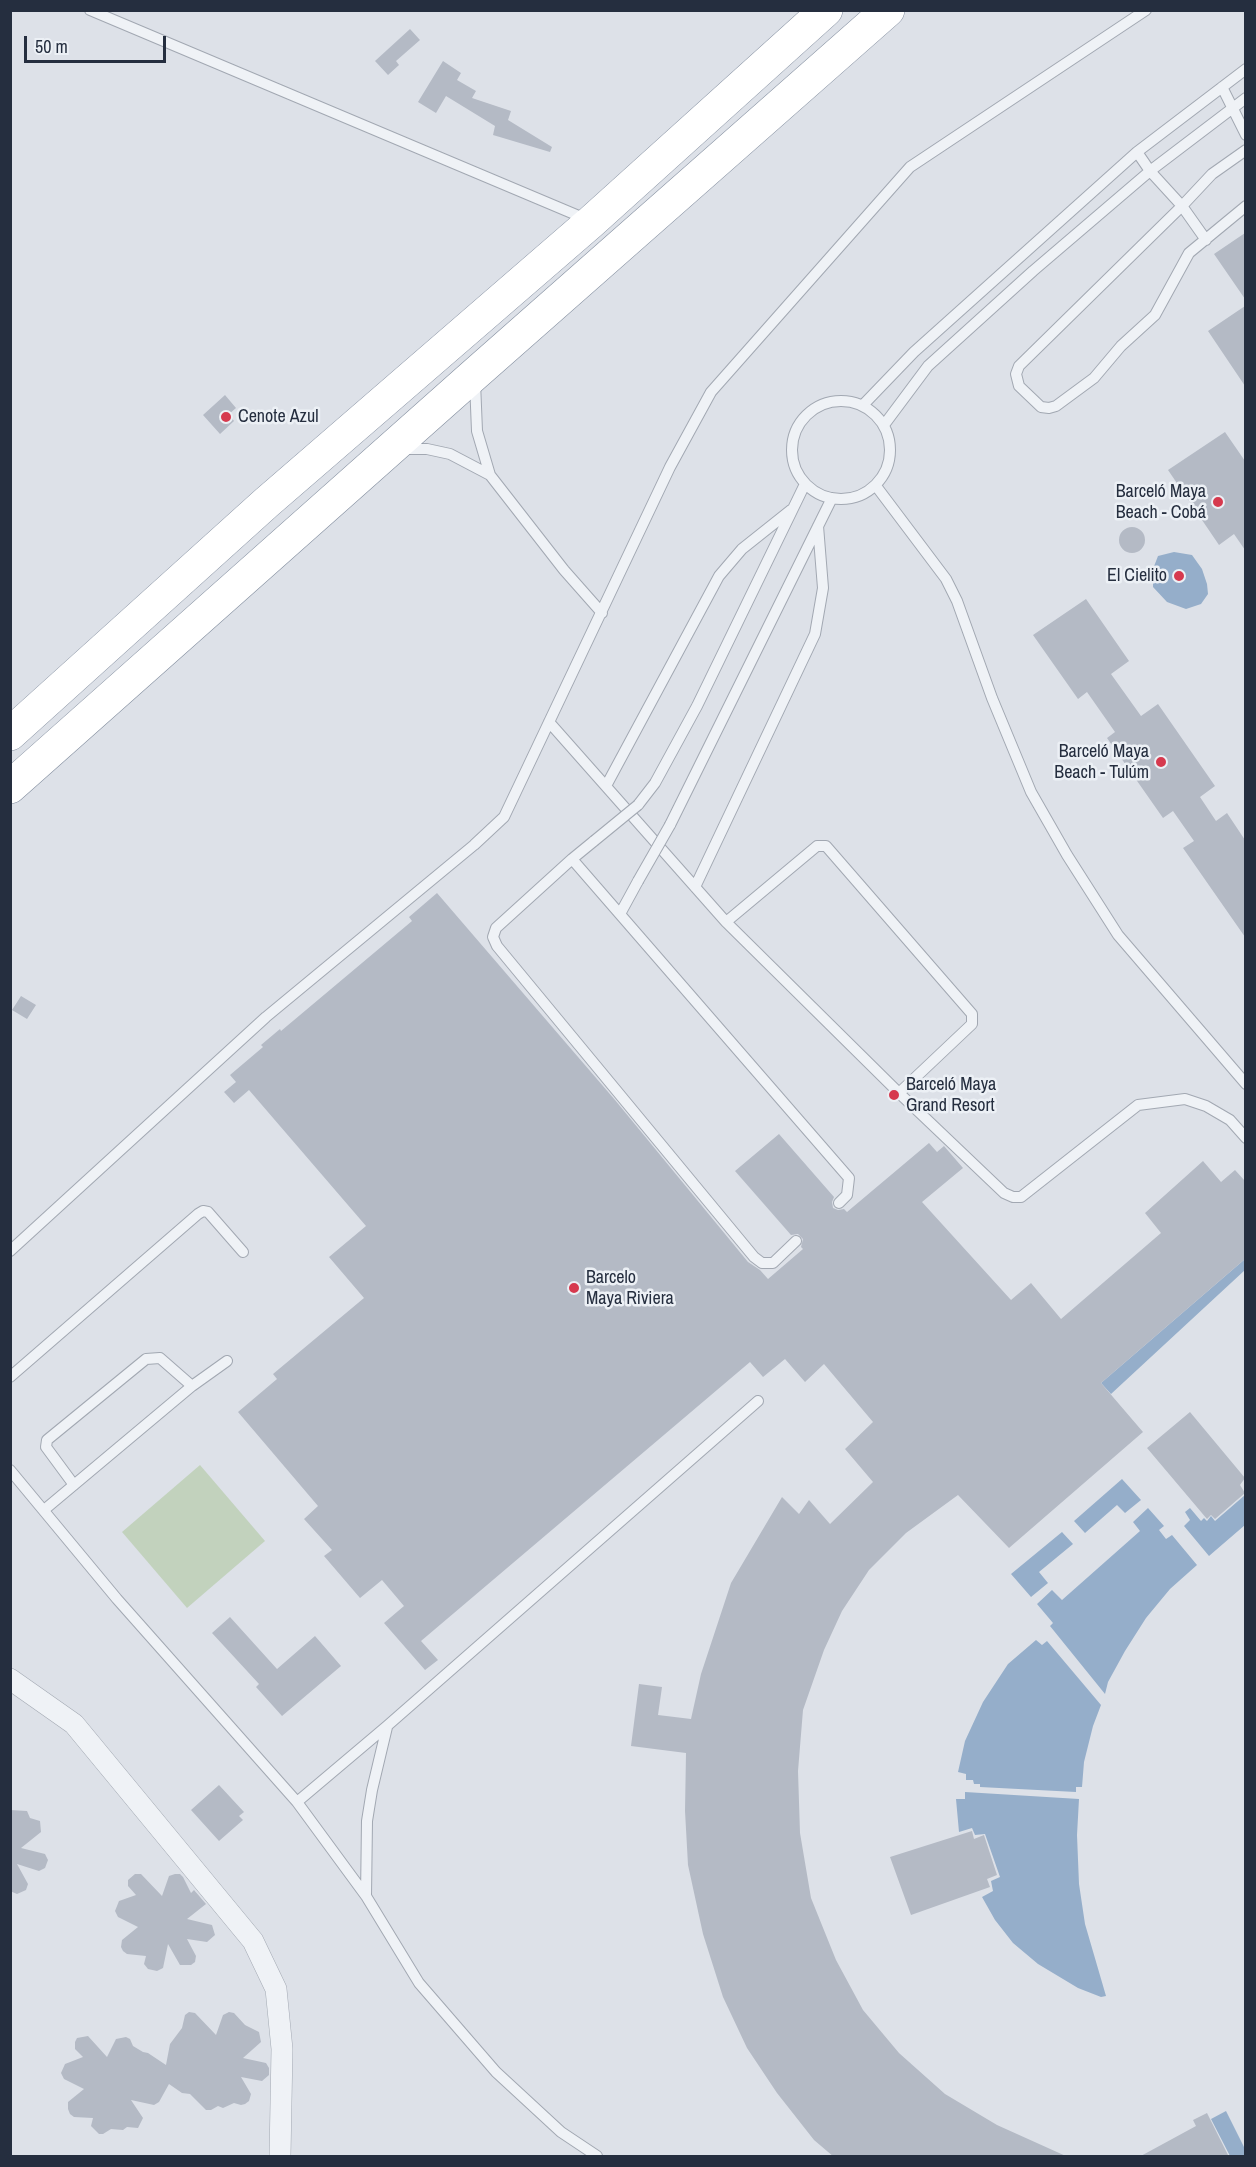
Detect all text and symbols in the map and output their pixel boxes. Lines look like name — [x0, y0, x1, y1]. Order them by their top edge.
scale bar — [27, 24, 170, 62]
text: 50 m — [35, 34, 68, 59]
place label: Cenote Azul — [238, 406, 318, 428]
marker: Cenote Azul — [219, 410, 233, 424]
place label: Barceló Maya Beach - Cobá — [1116, 481, 1206, 524]
marker: Barceló Maya Beach - Cobá — [1211, 495, 1225, 509]
place label: El Cielito — [1107, 565, 1167, 587]
marker: El Cielito — [1172, 569, 1186, 583]
place label: Barceló Maya Beach - Tulúm — [1054, 741, 1149, 783]
marker: Barceló Maya Beach - Tulúm — [1154, 755, 1168, 769]
place label: Barceló Maya Grand Resort — [906, 1074, 996, 1116]
marker: Barceló Maya Grand Resort — [887, 1088, 901, 1102]
place label: Barcelo Maya Riviera — [586, 1267, 674, 1310]
marker: Barcelo Maya Riviera — [567, 1281, 581, 1295]

